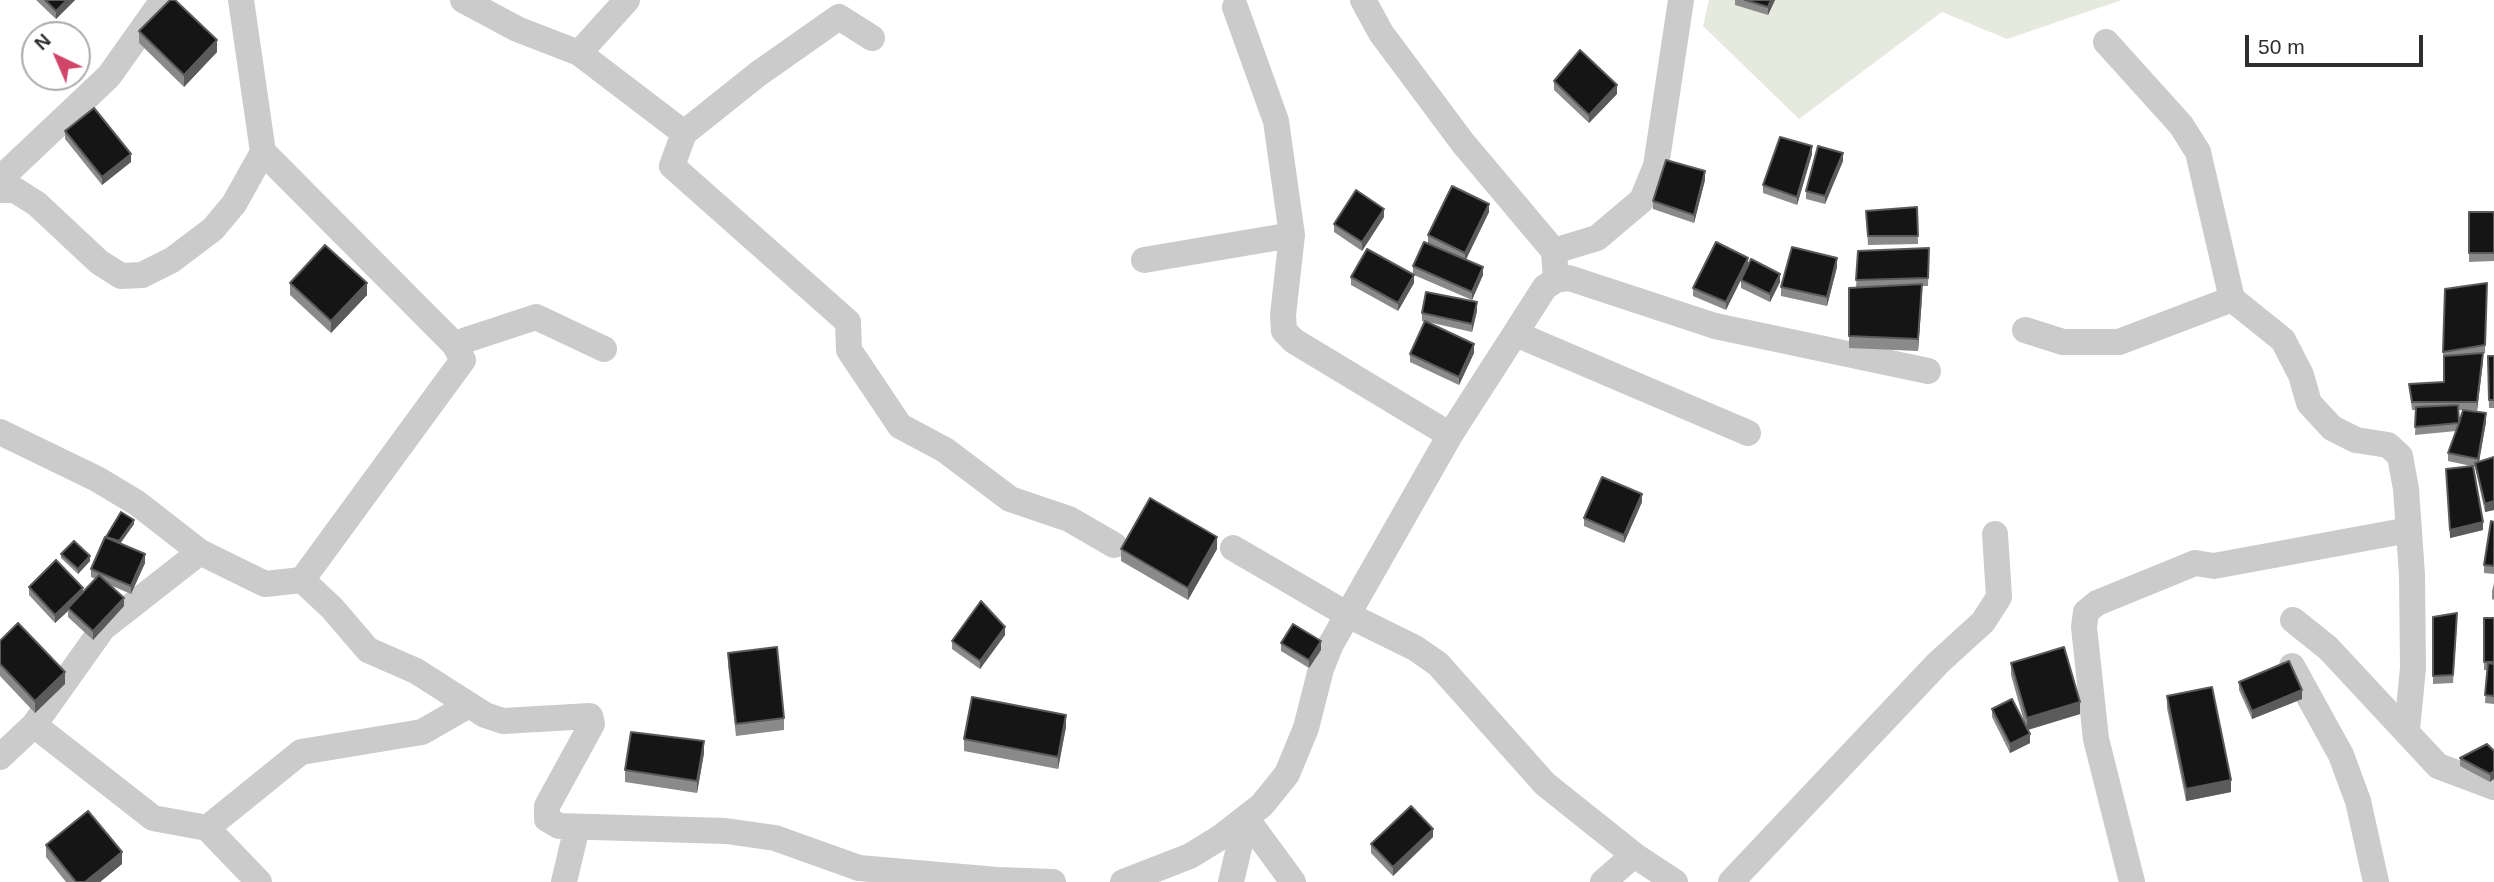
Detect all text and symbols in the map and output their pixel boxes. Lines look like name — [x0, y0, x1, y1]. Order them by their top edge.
north arrow — [21, 21, 91, 91]
scale bar — [2249, 21, 2428, 65]
text: N — [30, 30, 55, 54]
text: 50 m — [2258, 35, 2305, 58]

